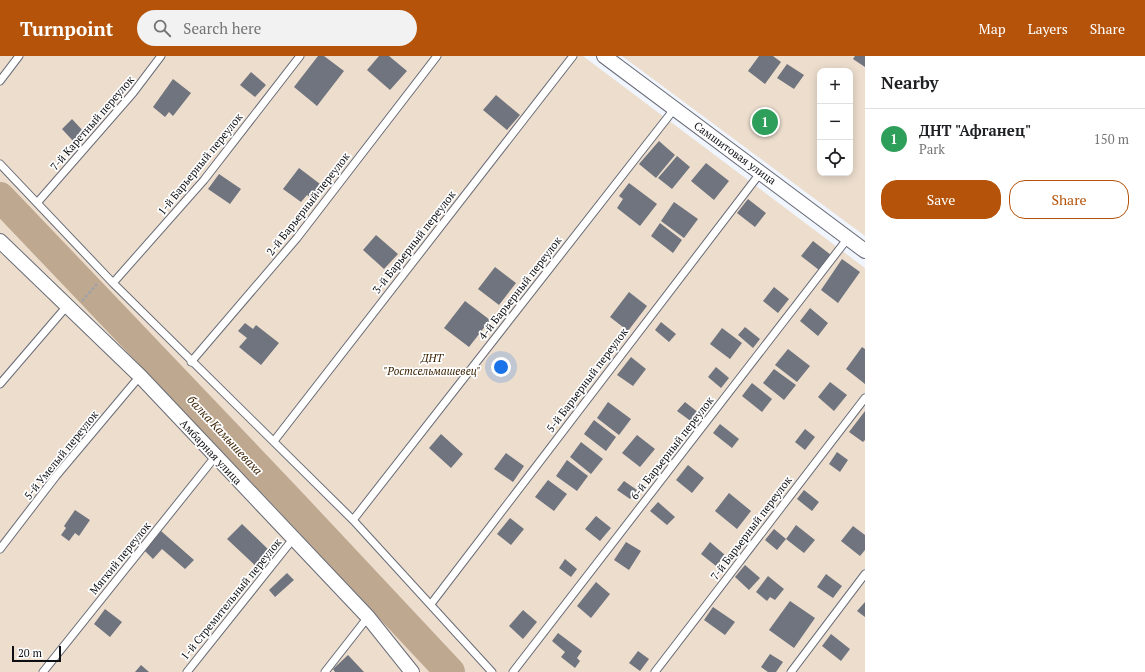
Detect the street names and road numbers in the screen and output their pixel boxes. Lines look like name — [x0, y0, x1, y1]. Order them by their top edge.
street label: 7-й Каретный переулок — [47, 73, 137, 173]
street label: 1-й Барьерный переулок — [155, 110, 245, 218]
street label: Самшитовая улица — [691, 118, 779, 188]
street label: 2-й Барьерный переулок — [263, 150, 353, 258]
street label: 3-й Барьерный переулок — [369, 188, 459, 296]
street label: 4-й Барьерный переулок — [475, 234, 565, 342]
street label: 5-й Барьерный переулок — [543, 325, 631, 435]
street label: 6-й Барьерный переулок — [627, 394, 717, 502]
street label: 5-й Умелый переулок — [21, 408, 101, 502]
street label: Амбарная улица — [177, 416, 245, 488]
street label: 7-й Барьерный переулок — [707, 473, 795, 583]
street label: Мягкий переулок — [86, 519, 154, 597]
street label: 1-й Стремительный переулок — [178, 535, 284, 663]

